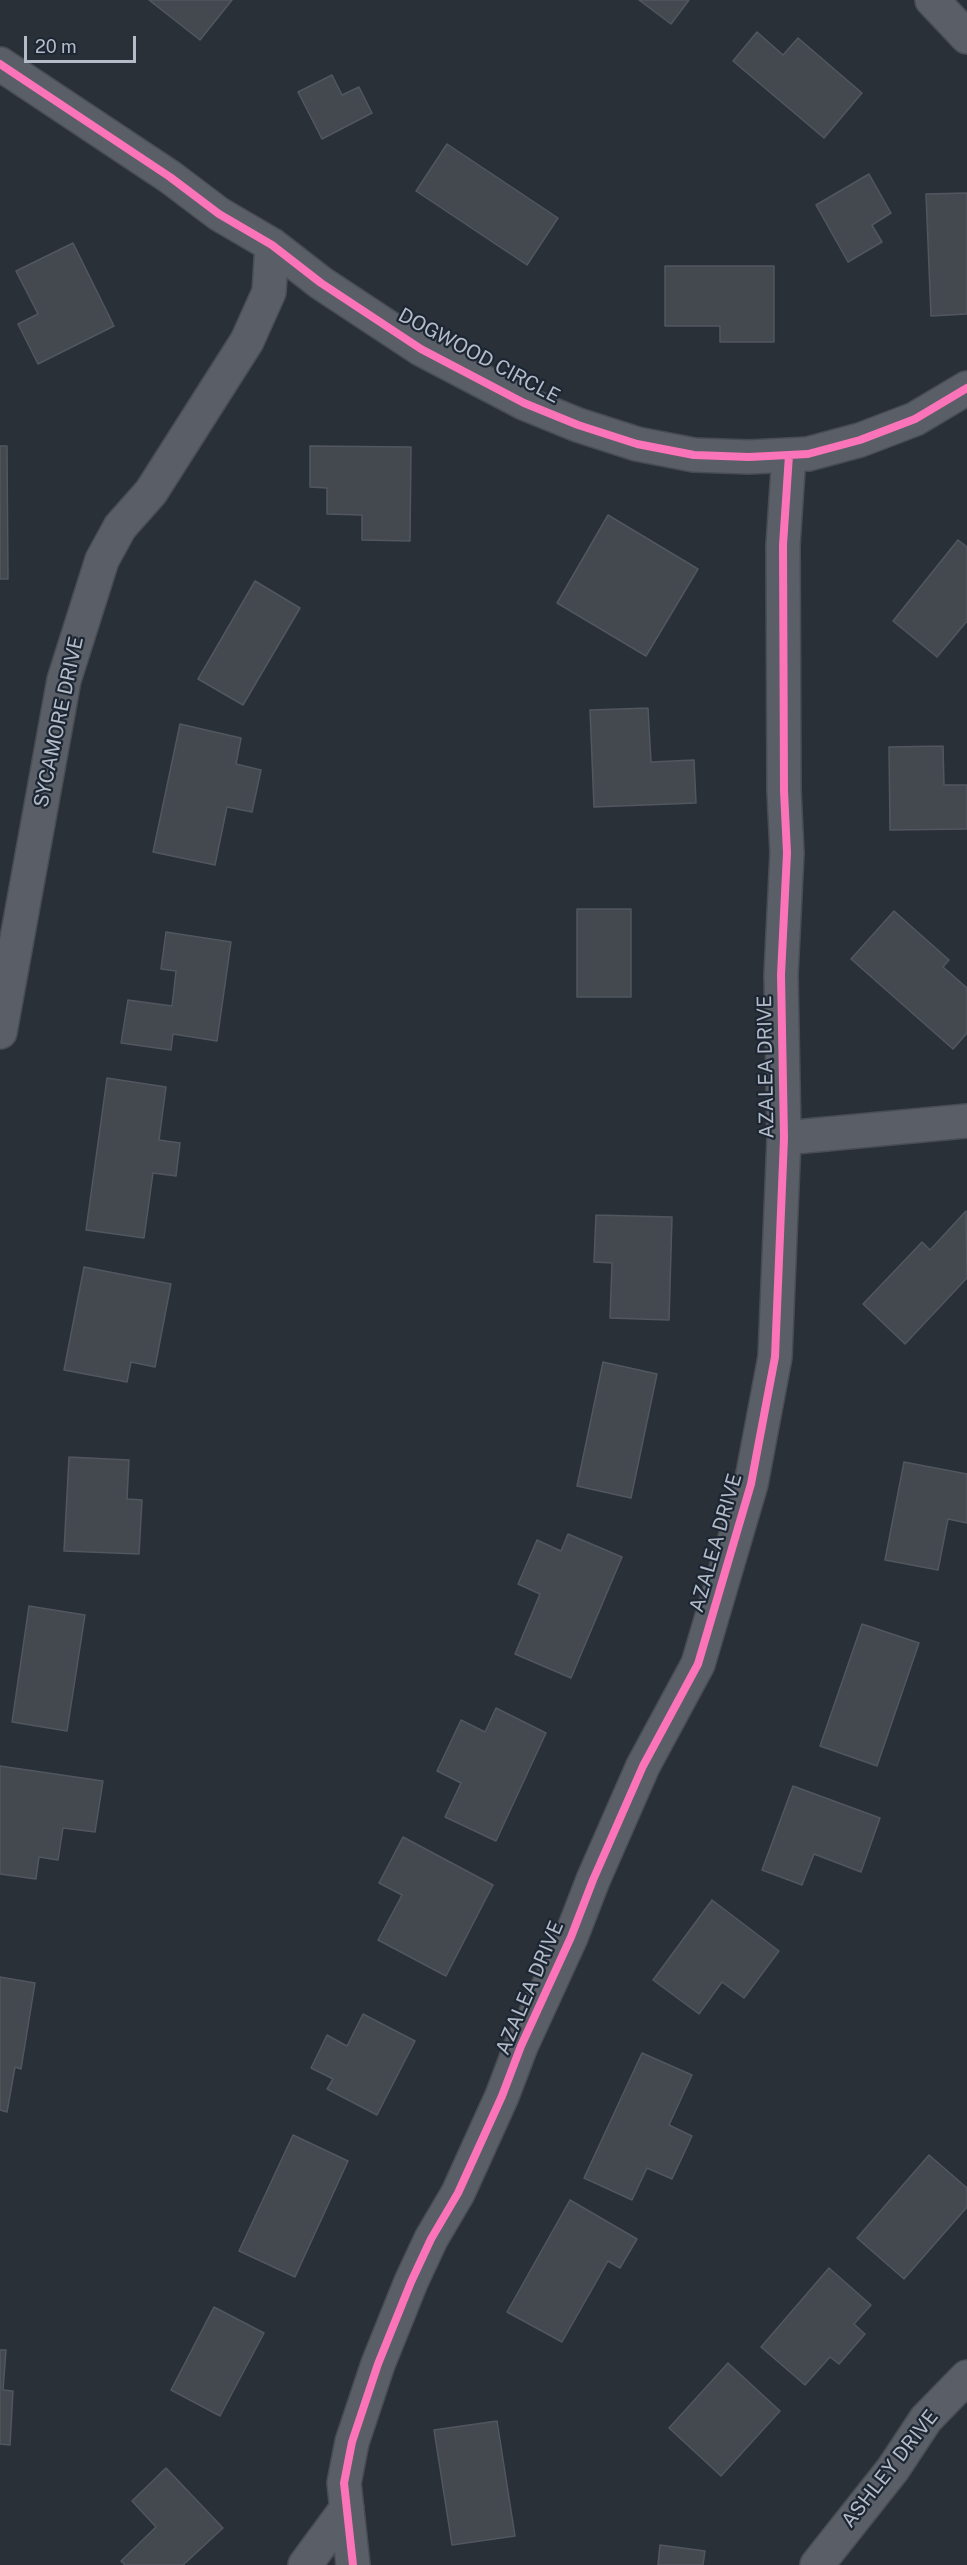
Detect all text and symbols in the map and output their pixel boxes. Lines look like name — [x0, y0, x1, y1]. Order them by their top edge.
scale bar — [27, 24, 140, 62]
text: 20 m — [35, 36, 77, 57]
street label: DOGWOOD CIRCLE — [394, 303, 564, 409]
street label: SYCAMORE DRIVE — [29, 634, 89, 810]
street label: AZALEA DRIVE — [753, 995, 779, 1139]
street label: AZALEA DRIVE — [685, 1471, 747, 1615]
street label: AZALEA DRIVE — [491, 1917, 569, 2059]
street label: ASHLEY DRIVE — [837, 2405, 943, 2533]

